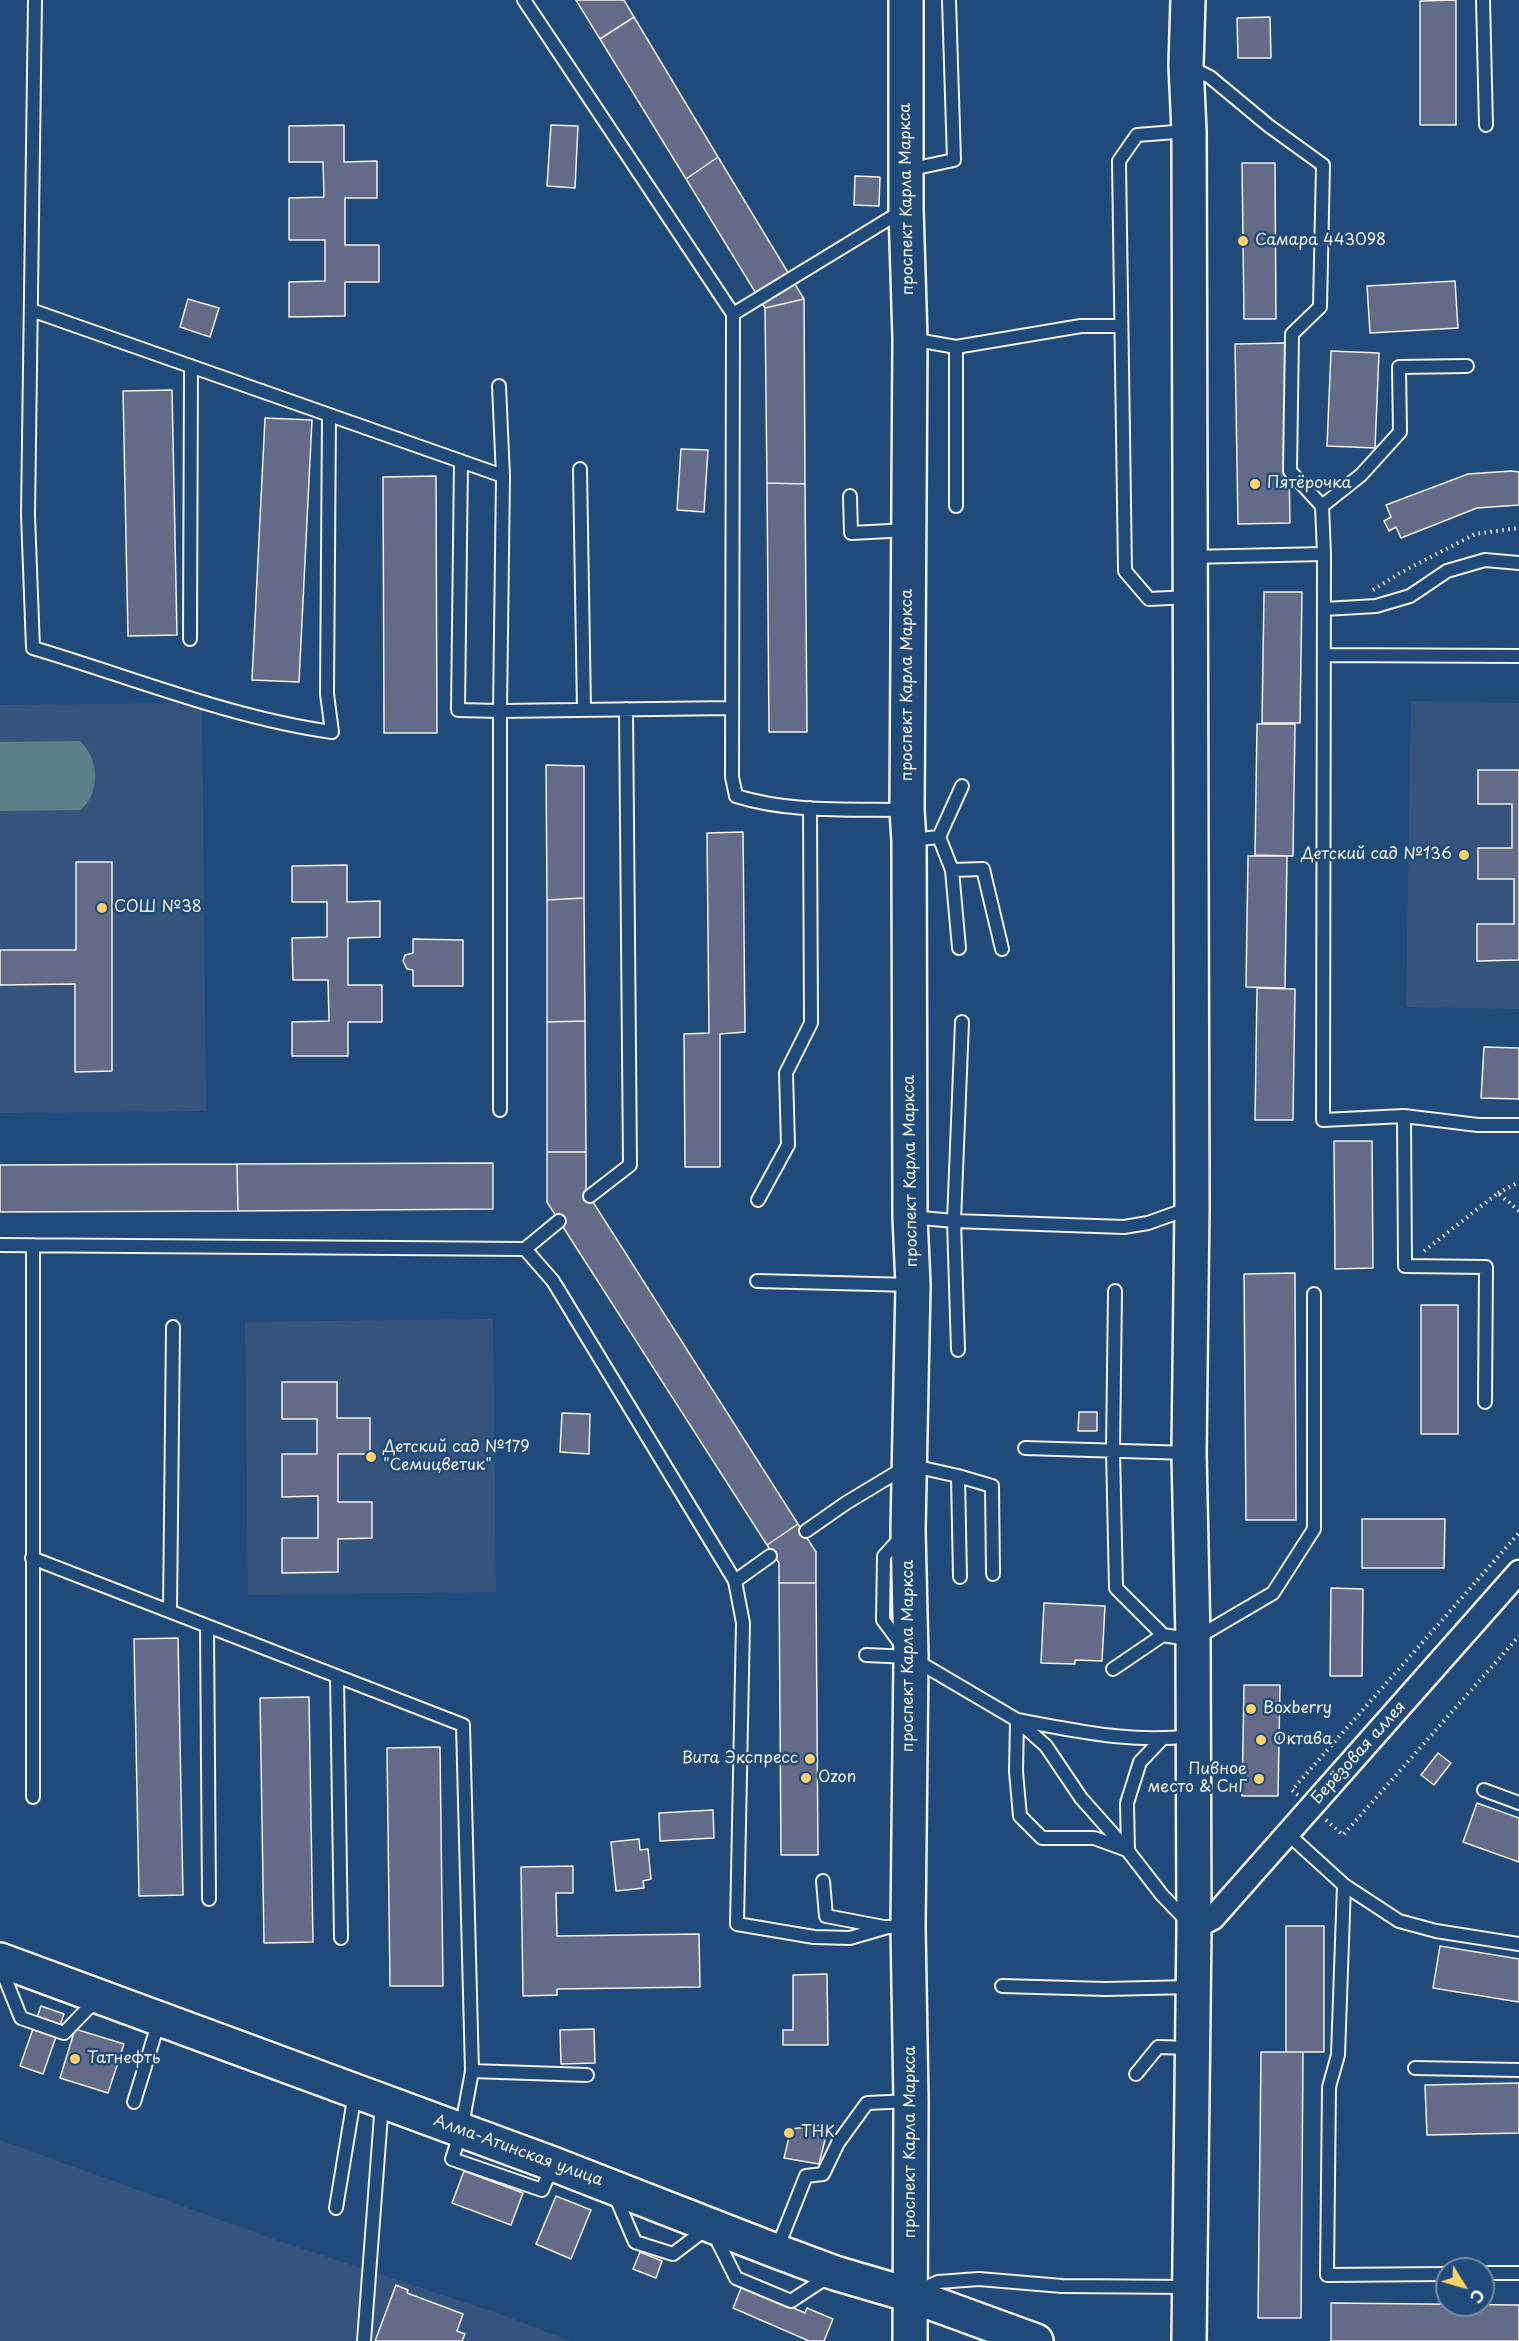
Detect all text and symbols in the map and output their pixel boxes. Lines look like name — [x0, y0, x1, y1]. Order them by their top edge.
street label: проспект Карла Маркса — [896, 103, 918, 295]
place label: Самара 443098 — [1255, 231, 1386, 251]
marker: Самара 443098 — [1236, 234, 1250, 248]
place label: Пятёрочка — [1267, 474, 1352, 494]
marker: Пятёрочка — [1248, 477, 1262, 491]
street label: проспект Карла Маркса — [898, 589, 918, 781]
place label: Детский сад №136 — [1301, 845, 1452, 865]
marker: Детский сад №136 — [1457, 848, 1471, 862]
place label: СОШ №38 — [114, 898, 202, 918]
marker: СОШ №38 — [95, 901, 109, 915]
street label: проспект Карла Маркса — [900, 1075, 922, 1267]
place label: Детский сад №179 "Семицветик" — [383, 1438, 530, 1476]
marker: Детский сад №179 "Семицветик" — [364, 1450, 378, 1464]
street label: проспект Карла Маркса — [899, 1560, 919, 1752]
street label: Берёзовая аллея — [1308, 1698, 1410, 1808]
place label: Boxberry — [1263, 1699, 1332, 1719]
marker: Boxberry — [1244, 1702, 1258, 1716]
place label: Октава — [1273, 1730, 1332, 1750]
marker: Октава — [1254, 1733, 1268, 1747]
place label: Вита Экспресс — [682, 1749, 798, 1769]
marker: Вита Экспресс — [803, 1752, 817, 1766]
place label: Пивное место & СнГ — [1148, 1760, 1247, 1798]
place label: Ozon — [818, 1768, 856, 1788]
marker: Ozon — [799, 1771, 813, 1785]
marker: Пивное место & СнГ — [1252, 1772, 1266, 1786]
street label: проспект Карла Маркса — [901, 2046, 921, 2238]
place label: Татнефть — [87, 2049, 160, 2069]
marker: Татнефть — [68, 2052, 82, 2066]
street label: Алма-Атинская улица — [431, 2111, 605, 2191]
place label: ТНК — [801, 2123, 835, 2143]
marker: ТНК — [782, 2126, 796, 2140]
north arrow — [1435, 2257, 1495, 2317]
text: С — [1465, 2285, 1491, 2309]

